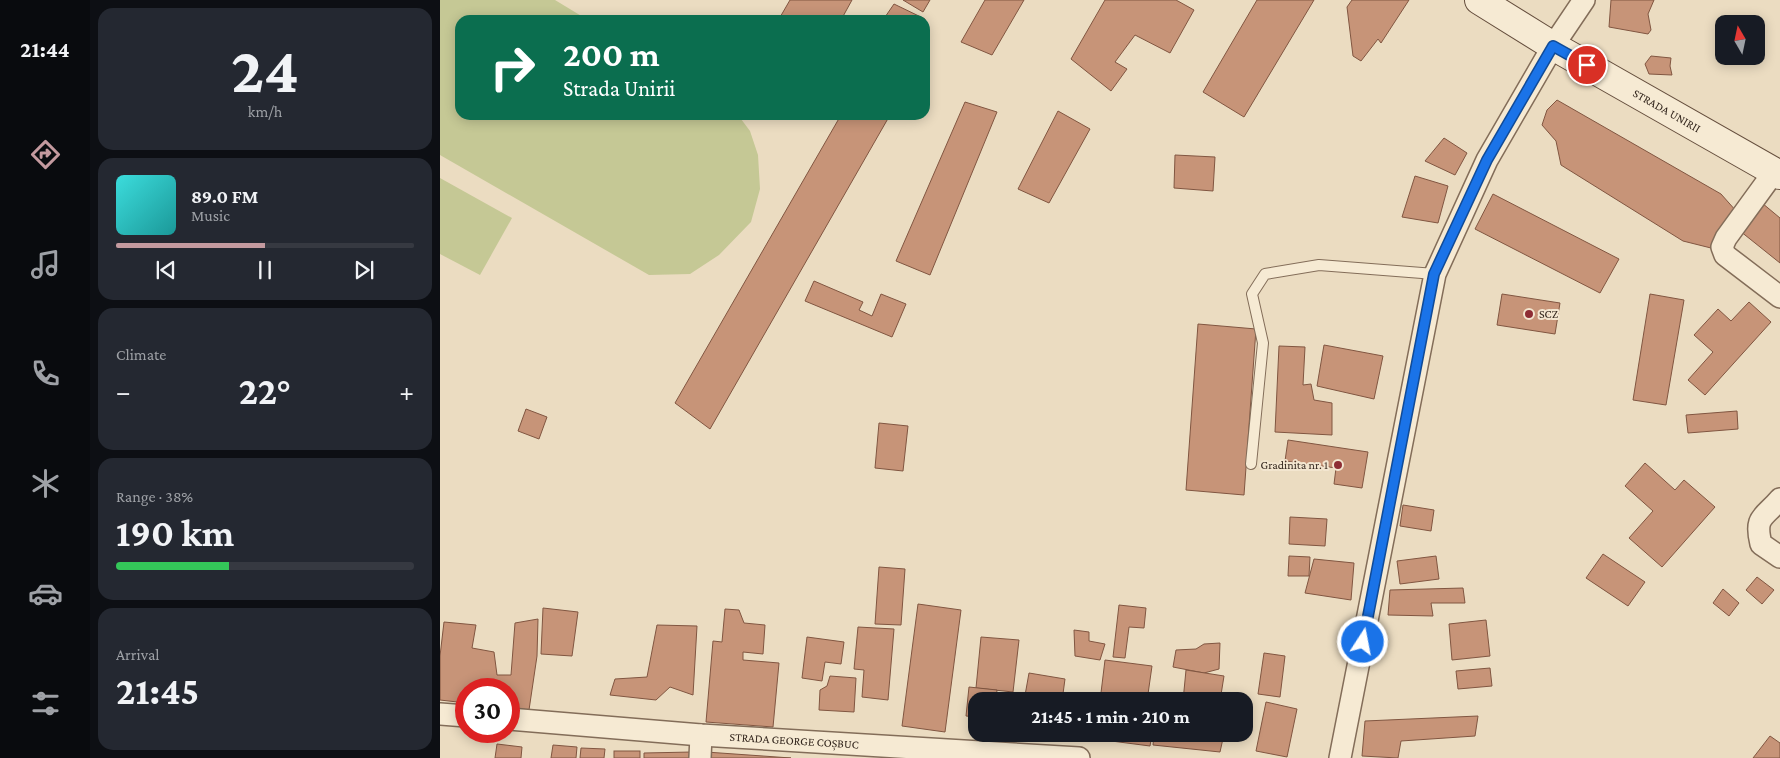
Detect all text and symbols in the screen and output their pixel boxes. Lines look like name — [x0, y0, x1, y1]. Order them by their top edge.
north arrow — [1715, 15, 1765, 65]
map controls — [1715, 15, 1765, 65]
text: 24 — [231, 34, 299, 106]
icon: right — [480, 35, 545, 100]
text: 200 m — [563, 35, 660, 74]
text: 21:44 — [20, 37, 70, 62]
pin — [1566, 44, 1608, 86]
icon: arrive — [1573, 51, 1601, 79]
text: Strada Unirii — [563, 76, 675, 101]
street label: STRADA UNIRII — [1630, 86, 1703, 136]
text: km/h — [248, 103, 282, 120]
icon: directions — [28, 137, 63, 172]
text: 89.0 FM — [191, 186, 258, 207]
text: Music — [191, 207, 230, 224]
icon: music — [28, 247, 63, 282]
icon: previous — [152, 256, 180, 284]
icon: pause — [251, 256, 279, 284]
icon: next — [350, 256, 378, 284]
place label: SCZ — [1539, 307, 1558, 321]
marker: SCZ — [1523, 308, 1535, 320]
text: Climate — [116, 346, 166, 363]
icon: phone — [28, 356, 63, 391]
text: 22° — [239, 370, 291, 412]
text: − — [116, 376, 131, 407]
text: + — [399, 376, 414, 407]
place label: Gradinita nr. 1 — [1261, 458, 1328, 472]
marker: Gradinita nr. 1 — [1332, 459, 1344, 471]
icon: climate — [28, 466, 63, 501]
text: Range · 38% — [116, 488, 193, 505]
text: 190 km — [116, 512, 234, 554]
icon: car — [28, 576, 63, 611]
position arrow — [1336, 615, 1388, 667]
text: Arrival — [116, 646, 160, 663]
text: 21:45 — [116, 670, 199, 712]
speed limit sign: 30 — [455, 678, 520, 743]
icon: filters — [28, 686, 63, 721]
text: 21:45 · 1 min · 210 m — [1031, 706, 1190, 727]
street label: STRADA GEORGE COȘBUC — [729, 730, 859, 752]

